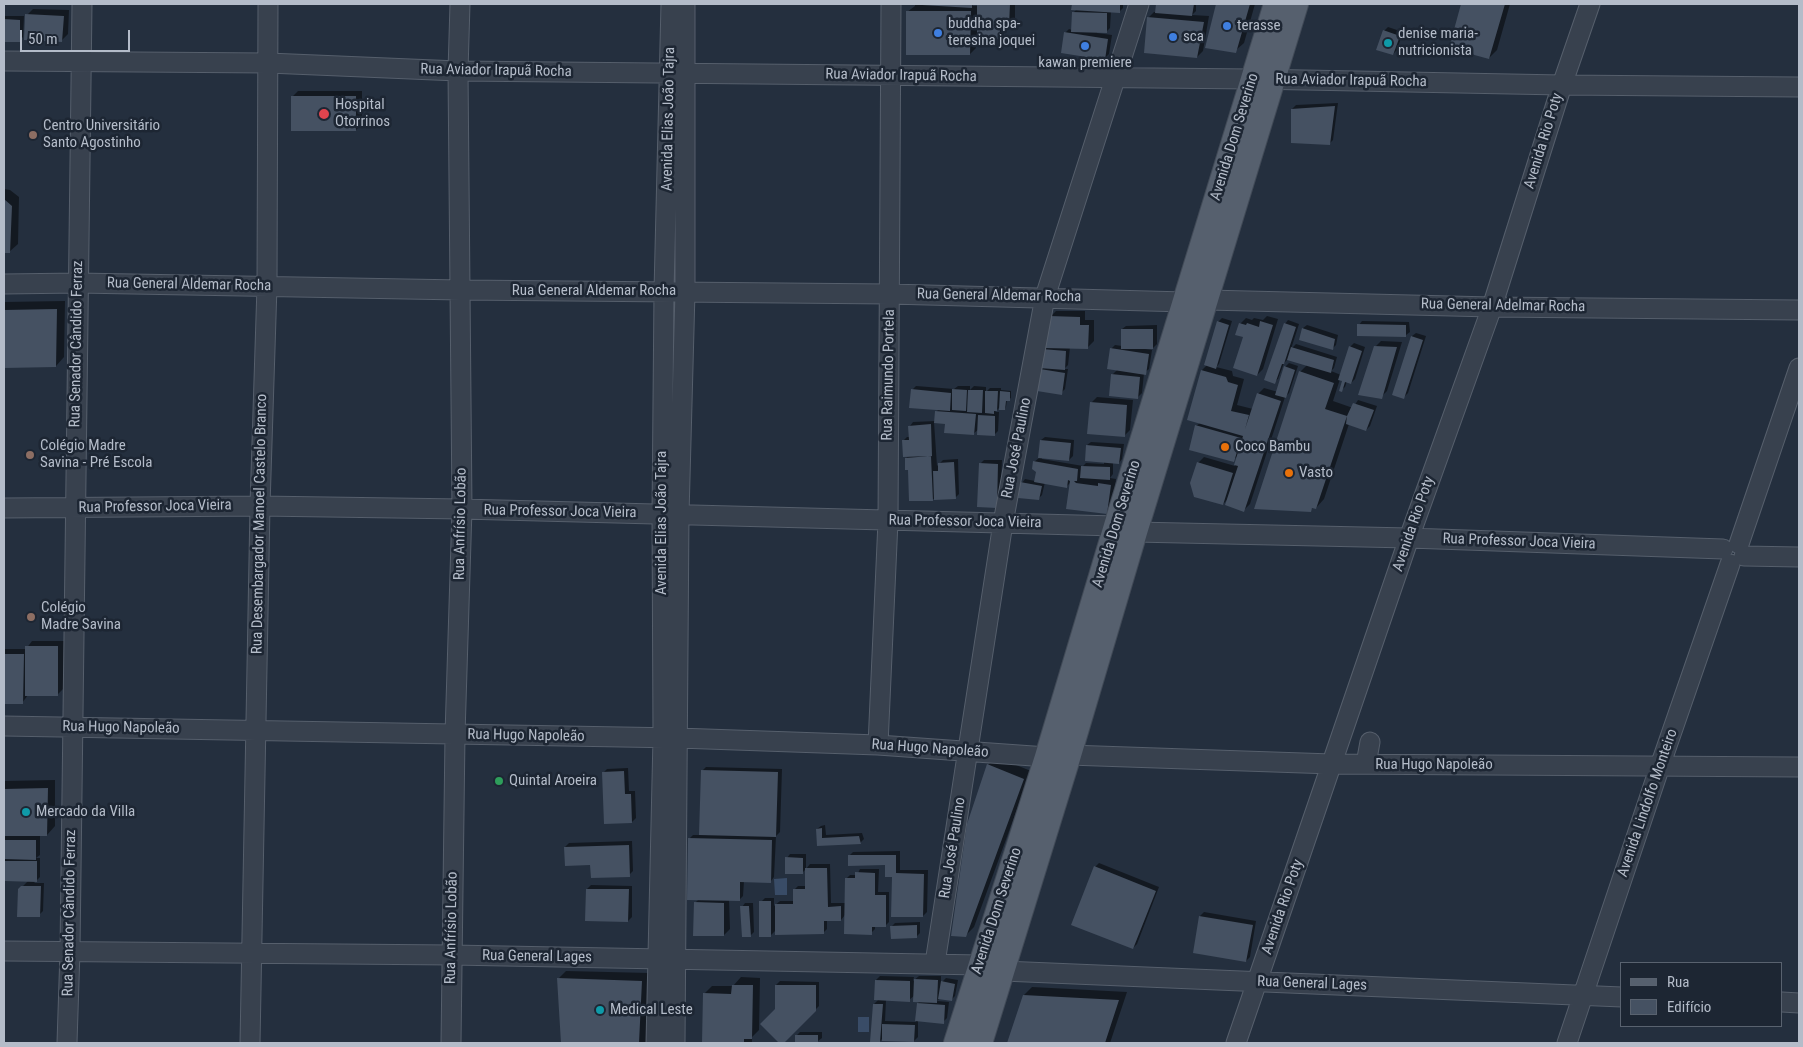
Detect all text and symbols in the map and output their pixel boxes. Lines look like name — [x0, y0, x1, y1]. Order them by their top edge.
place label: buddha spa- teresina joquei — [948, 15, 1035, 50]
place label: terasse — [1237, 17, 1281, 35]
scale bar — [22, 20, 132, 52]
marker: terasse — [1221, 20, 1233, 32]
place label: denise maria- nutricionista — [1398, 25, 1478, 60]
marker: buddha spa- teresina joquei — [932, 27, 944, 39]
place label: sca — [1183, 28, 1204, 46]
text: 50 m — [28, 30, 58, 48]
marker: sca — [1167, 31, 1179, 43]
marker: denise maria- nutricionista — [1382, 37, 1394, 49]
marker: kawan premiere — [1079, 40, 1091, 52]
street label: Avenida Elias João Tajra — [659, 47, 679, 191]
place label: kawan premiere — [1038, 54, 1132, 72]
street label: Rua Aviador Irapuã Rocha — [420, 61, 572, 81]
street label: Rua Aviador Irapuã Rocha — [825, 66, 977, 86]
street label: Avenida Dom Severino — [1207, 71, 1263, 203]
street label: Rua Aviador Irapuã Rocha — [1275, 71, 1427, 91]
street label: Avenida Rio Poty — [1521, 91, 1567, 191]
place label: Hospital Otorrinos — [335, 96, 390, 131]
marker: Hospital Otorrinos — [317, 107, 331, 121]
place label: Centro Universitário Santo Agostinho — [43, 117, 160, 152]
marker: Centro Universitário Santo Agostinho — [27, 129, 39, 141]
street label: Rua Senador Cândido Ferraz — [67, 260, 87, 428]
street label: Rua General Aldemar Rocha — [107, 275, 271, 295]
street label: Rua General Aldemar Rocha — [512, 282, 676, 300]
street label: Rua General Aldemar Rocha — [917, 286, 1081, 306]
street label: Rua General Adelmar Rocha — [1421, 296, 1585, 316]
street label: Rua Raimundo Portela — [879, 309, 899, 441]
street label: Rua Desembargador Manoel Castelo Branco — [249, 394, 271, 654]
street label: Rua José Paulino — [998, 396, 1036, 500]
place label: Colégio Madre Savina - Pré Escola — [40, 437, 152, 472]
place label: Coco Bambu — [1235, 438, 1310, 456]
marker: Coco Bambu — [1219, 441, 1231, 453]
marker: Colégio Madre Savina - Pré Escola — [24, 449, 36, 461]
street label: Avenida Elias João Tajra — [653, 451, 671, 595]
street label: Avenida Dom Severino — [1089, 458, 1145, 590]
place label: Vasto — [1299, 464, 1333, 482]
marker: Vasto — [1283, 467, 1295, 479]
street label: Rua Anfrísio Lobão — [451, 468, 471, 580]
street label: Avenida Rio Poty — [1389, 474, 1439, 574]
street label: Rua Professor Joca Vieira — [78, 497, 232, 517]
street label: Rua Professor Joca Vieira — [483, 502, 637, 522]
street label: Rua Professor Joca Vieira — [888, 512, 1042, 532]
street label: Rua Professor Joca Vieira — [1442, 530, 1596, 554]
place label: Colégio Madre Savina — [41, 599, 121, 634]
marker: Colégio Madre Savina — [25, 611, 37, 623]
street label: Rua Hugo Napoleão — [62, 718, 180, 738]
street label: Rua Hugo Napoleão — [467, 726, 585, 746]
street label: Avenida Lindolfo Monteiro — [1614, 727, 1682, 879]
street label: Rua Hugo Napoleão — [871, 736, 989, 762]
street label: Rua Hugo Napoleão — [1375, 756, 1493, 774]
place label: Quintal Aroeira — [509, 772, 597, 790]
marker: Quintal Aroeira — [493, 775, 505, 787]
street label: Rua José Paulino — [936, 796, 970, 900]
place label: Mercado da Villa — [36, 803, 135, 821]
marker: Mercado da Villa — [20, 806, 32, 818]
street label: Rua Senador Cândido Ferraz — [60, 829, 80, 997]
street label: Avenida Dom Severino — [968, 845, 1026, 977]
street label: Avenida Rio Poty — [1258, 857, 1308, 957]
street label: Rua Anfrísio Lobão — [442, 872, 462, 984]
street label: Rua General Lages — [482, 947, 592, 967]
legend — [1620, 962, 1783, 1027]
street label: Rua General Lages — [1257, 973, 1367, 995]
text: Rua — [1667, 973, 1689, 991]
text: Edifício — [1667, 998, 1711, 1016]
place label: Medical Leste — [610, 1001, 693, 1019]
marker: Medical Leste — [594, 1004, 606, 1016]

